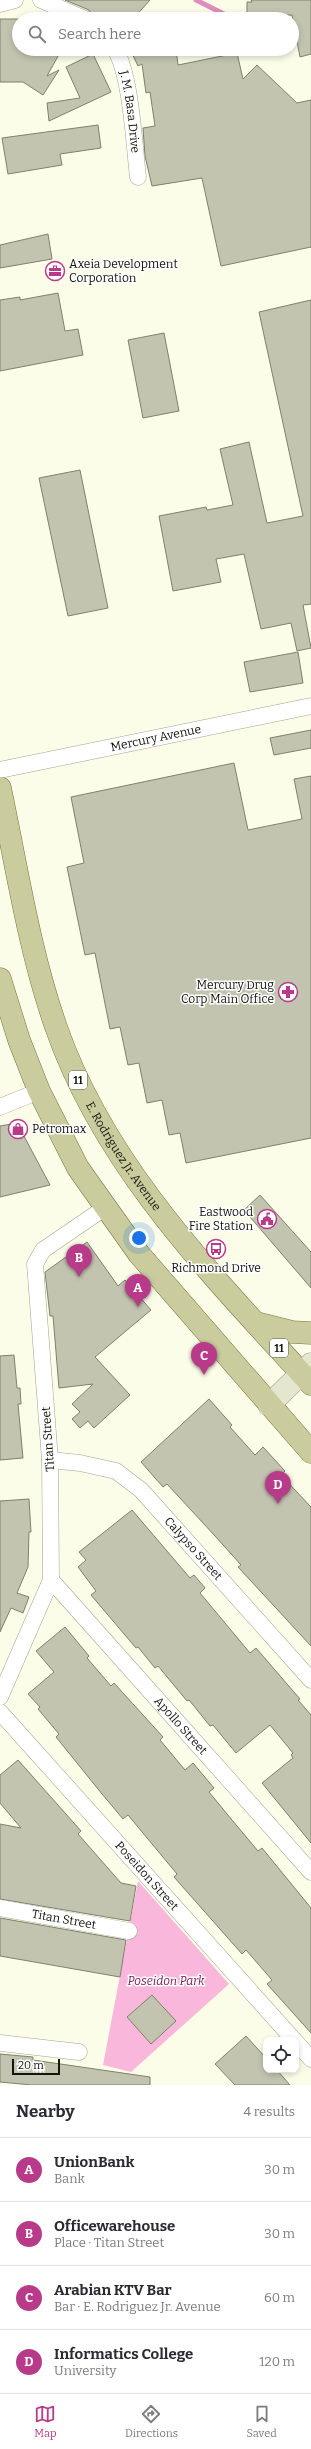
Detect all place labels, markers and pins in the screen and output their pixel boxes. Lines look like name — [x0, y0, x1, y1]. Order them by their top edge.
place label: Axeia Development Corporation — [69, 257, 178, 285]
office icon: Axeia Development Corporation — [44, 260, 66, 282]
place label: Mercury Drug Corp Main Office — [181, 978, 274, 1006]
pharmacy icon: Mercury Drug Corp Main Office — [277, 981, 299, 1003]
shop icon: Petromax — [7, 1118, 29, 1140]
place label: Petromax — [32, 1122, 87, 1136]
place label: Eastwood Fire Station — [189, 1205, 253, 1233]
public building icon: Eastwood Fire Station — [256, 1208, 278, 1230]
bus stop icon: Richmond Drive — [205, 1238, 227, 1260]
pin: B — [66, 1244, 92, 1277]
place label: Richmond Drive — [171, 1261, 261, 1275]
pin: A — [125, 1274, 151, 1307]
pin: C — [191, 1342, 217, 1375]
pin: D — [265, 1471, 291, 1504]

